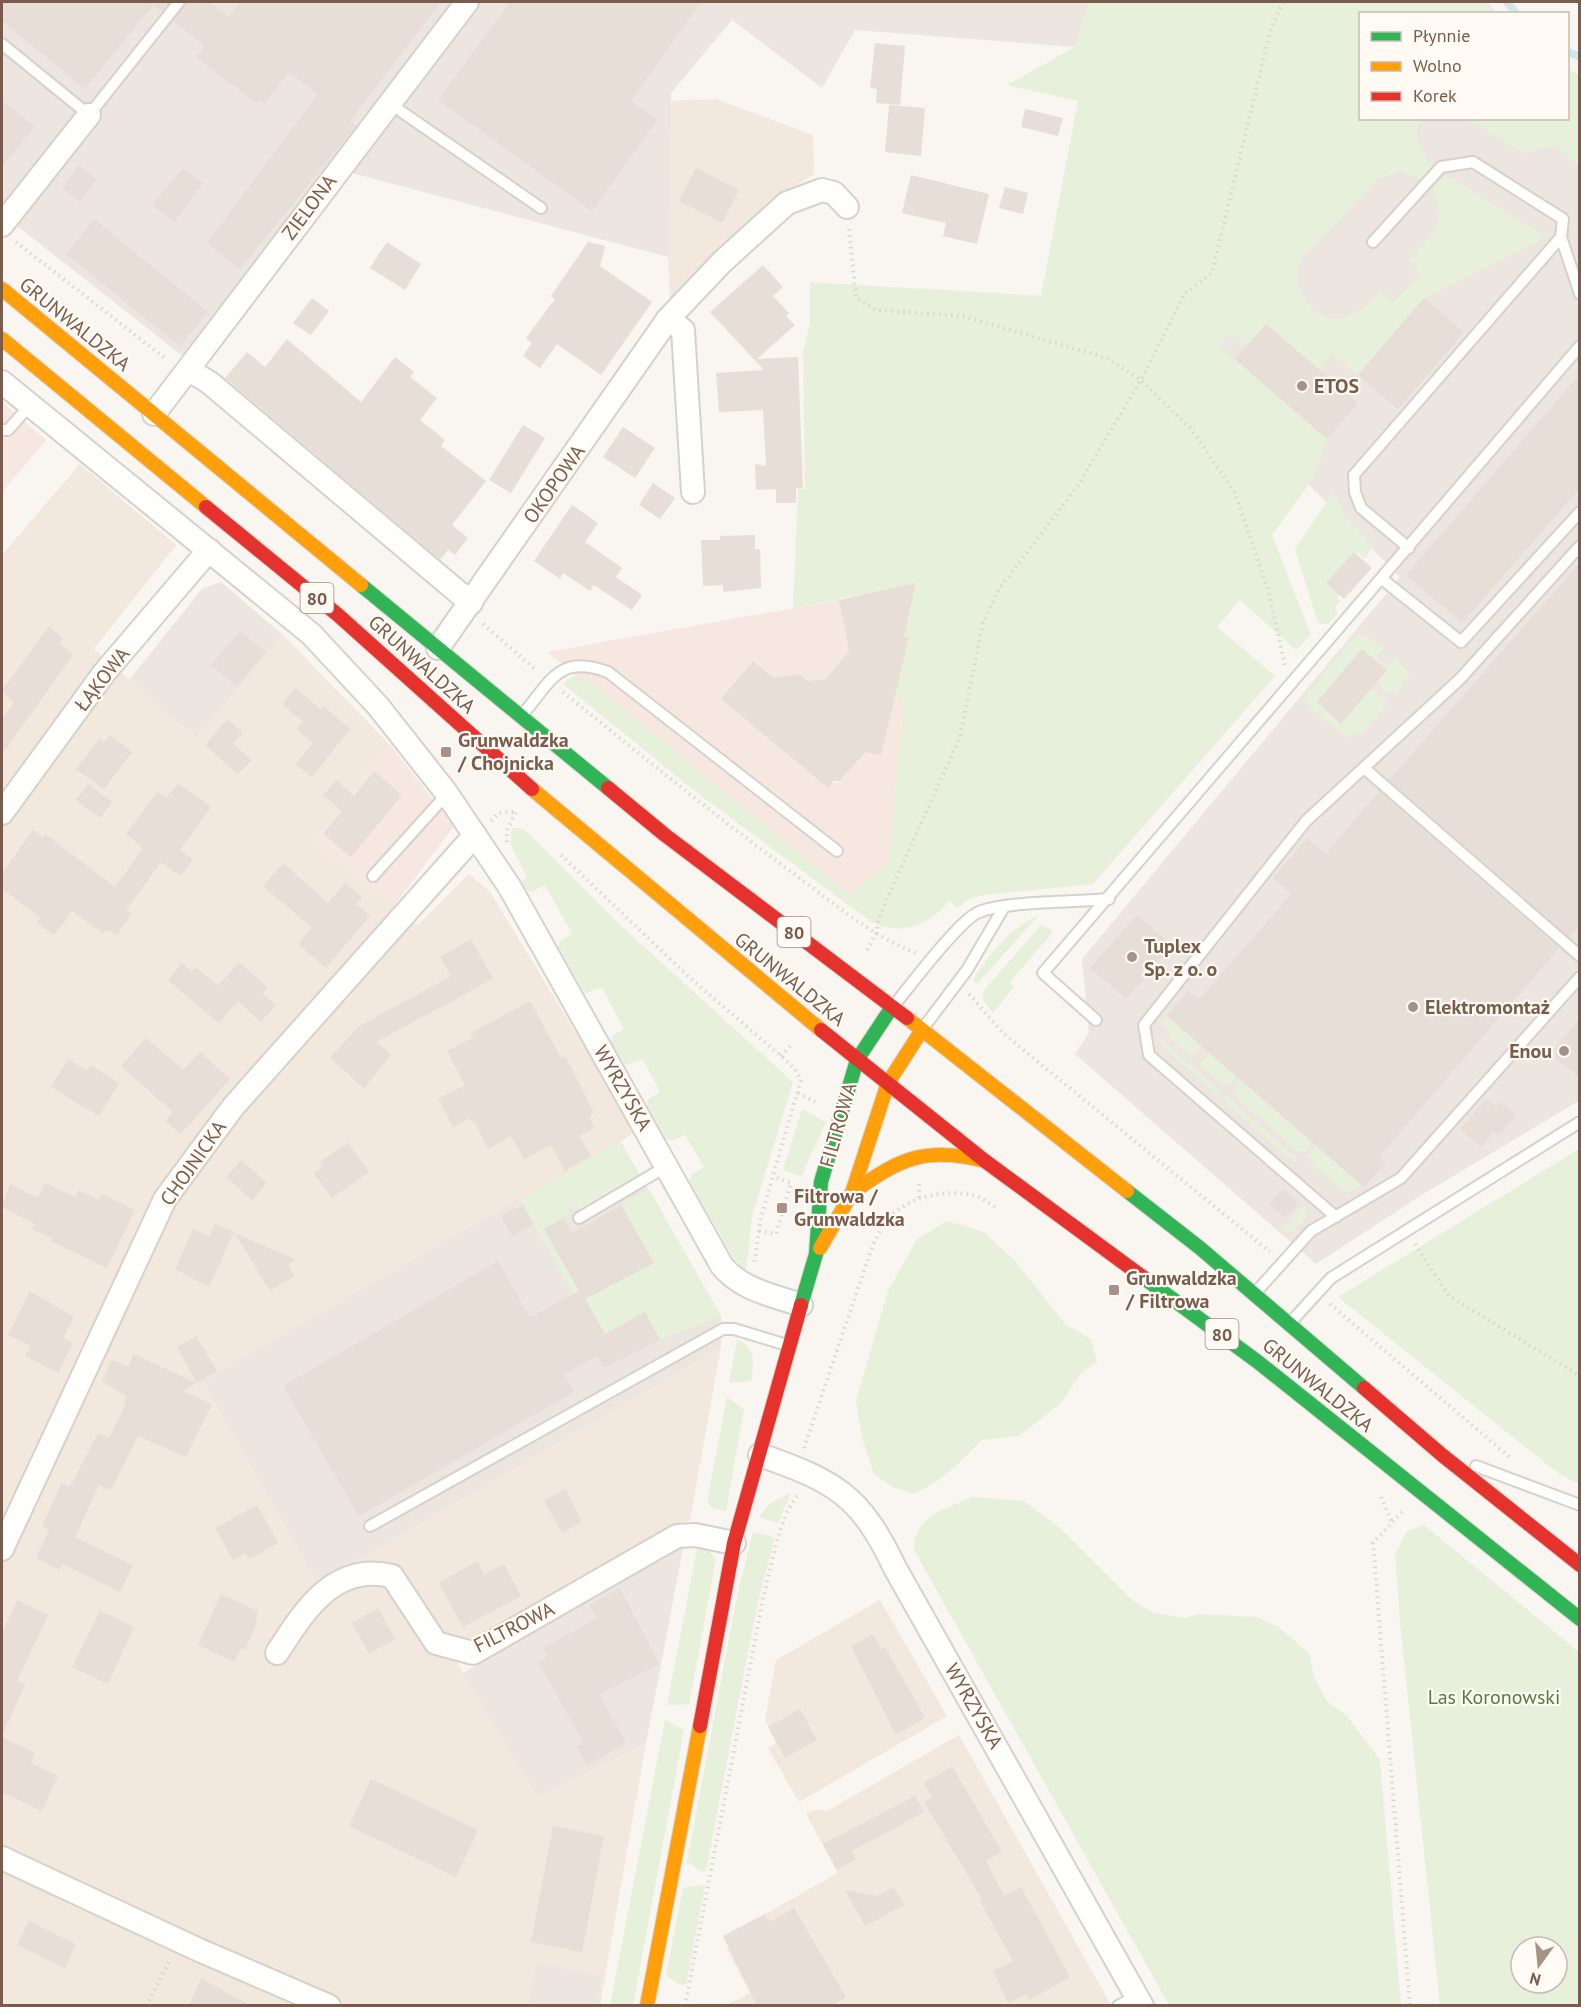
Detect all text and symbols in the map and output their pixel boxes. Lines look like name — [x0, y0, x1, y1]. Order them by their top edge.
legend — [1359, 12, 1569, 120]
text: Płynnie — [1413, 24, 1470, 47]
text: Wolno — [1413, 54, 1462, 77]
text: Korek — [1413, 84, 1457, 107]
street label: ZIELONA — [276, 169, 342, 245]
street label: GRUNWALDZKA — [14, 271, 136, 377]
place label: ETOS — [1314, 373, 1359, 399]
marker: ETOS — [1295, 379, 1309, 393]
street label: OKOPOWA — [517, 439, 591, 528]
road number: 80 — [300, 583, 334, 613]
street label: GRUNWALDZKA — [363, 609, 481, 719]
street label: ŁĄKOWA — [69, 641, 135, 716]
place label: Grunwaldzka / Chojnicka — [457, 727, 569, 776]
marker: Grunwaldzka / Chojnicka — [439, 745, 453, 759]
road number: 80 — [778, 917, 810, 947]
street label: GRUNWALDZKA — [729, 926, 851, 1032]
place label: Tuplex Sp. z o. o — [1144, 933, 1218, 982]
marker: Tuplex Sp. z o. o — [1125, 950, 1139, 964]
place label: Elektromontaż — [1425, 994, 1550, 1020]
marker: Elektromontaż — [1406, 1000, 1420, 1014]
place label: Enou — [1509, 1038, 1552, 1064]
street label: WYRZYSKA — [588, 1041, 658, 1136]
marker: Enou — [1557, 1044, 1571, 1058]
street label: FILTROWA — [813, 1079, 863, 1170]
street label: CHOJNICKA — [154, 1115, 232, 1211]
place label: Filtrowa / Grunwaldzka — [794, 1183, 905, 1232]
marker: Filtrowa / Grunwaldzka — [775, 1201, 789, 1215]
place label: Grunwaldzka / Filtrowa — [1125, 1265, 1237, 1314]
marker: Grunwaldzka / Filtrowa — [1107, 1283, 1121, 1297]
road number: 80 — [1206, 1319, 1238, 1349]
street label: GRUNWALDZKA — [1257, 1332, 1379, 1438]
street label: FILTROWA — [469, 1595, 559, 1658]
street label: WYRZYSKA — [939, 1659, 1009, 1754]
park label: Las Koronowski — [1428, 1684, 1560, 1710]
north arrow — [1509, 1935, 1569, 1995]
text: N — [1527, 1968, 1543, 1991]

